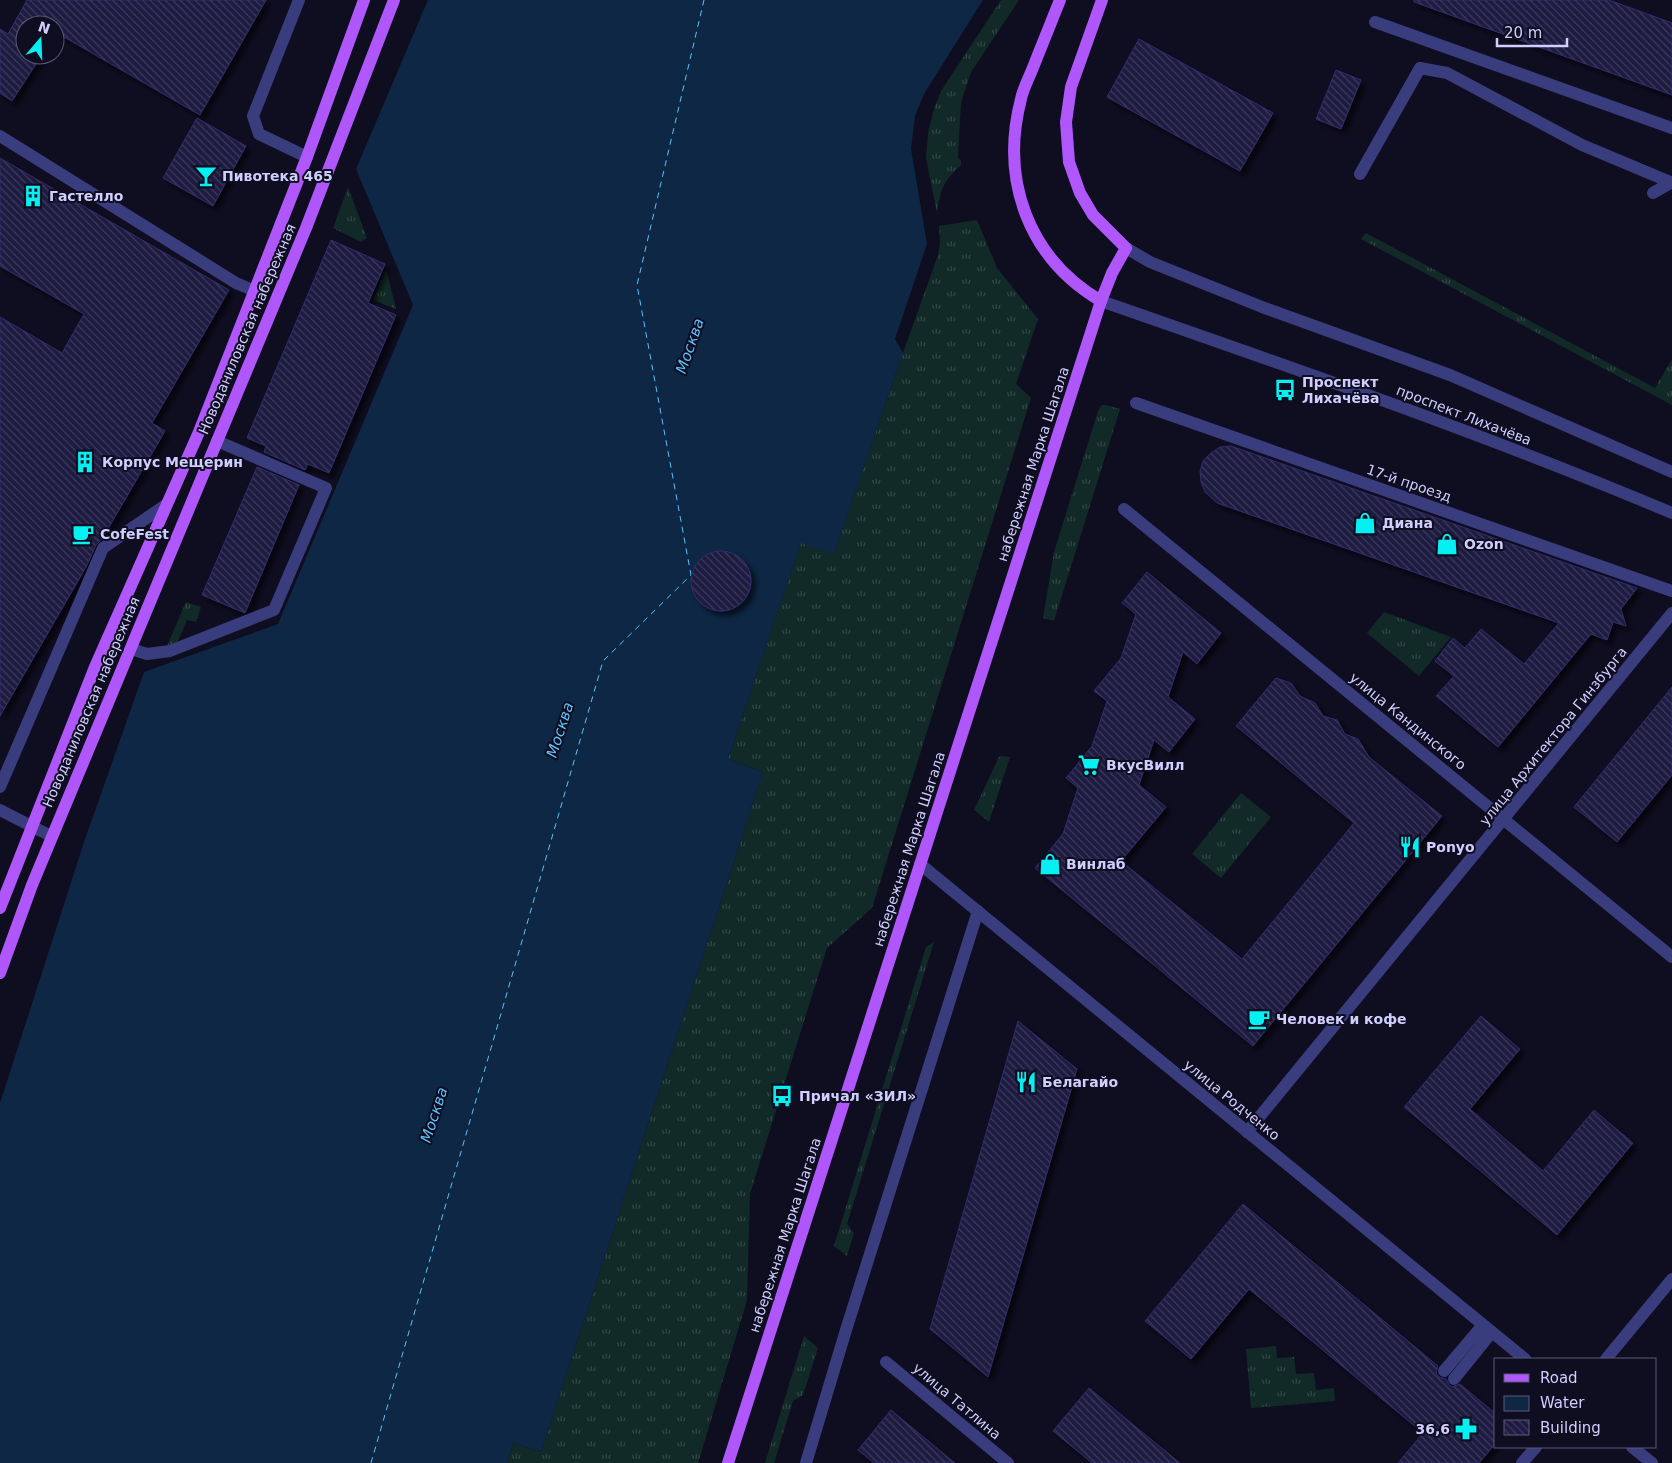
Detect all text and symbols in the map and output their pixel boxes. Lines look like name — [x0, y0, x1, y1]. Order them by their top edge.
north arrow — [15, 15, 65, 65]
scale bar — [1497, 15, 1567, 47]
text: N — [36, 18, 52, 37]
text: 20 m — [1504, 24, 1542, 42]
bar icon: Пивотека 465 — [193, 163, 219, 189]
place label: Пивотека 465 — [222, 168, 333, 184]
building icon: Гастелло — [20, 183, 46, 209]
place label: Гастелло — [49, 188, 124, 204]
street label: Новоданиловская набережная — [195, 221, 299, 437]
water label: Москва — [672, 316, 708, 376]
street label: набережная Марка Шагала — [994, 365, 1072, 563]
place label: Проспект Лихачёва — [1302, 374, 1379, 406]
bus stop icon: Проспект Лихачёва — [1272, 377, 1298, 403]
street label: проспект Лихачёва — [1394, 382, 1534, 448]
building icon: Корпус Мещерин — [72, 449, 98, 475]
place label: Корпус Мещерин — [102, 454, 243, 470]
street label: 17-й проезд — [1364, 461, 1454, 505]
shop icon: Диана — [1352, 510, 1378, 536]
place label: Диана — [1382, 515, 1433, 531]
cafe icon: CofeFest — [70, 521, 96, 547]
place label: CofeFest — [100, 526, 169, 542]
shop icon: Ozon — [1434, 531, 1460, 557]
place label: Ozon — [1464, 536, 1504, 552]
street label: Новоданиловская набережная — [39, 594, 143, 810]
street label: улица Архитектора Гинзбурга — [1476, 644, 1630, 828]
street label: улица Кандинского — [1347, 669, 1469, 773]
water label: Москва — [543, 700, 577, 760]
street label: набережная Марка Шагала — [870, 750, 948, 948]
supermarket icon: ВкусВилл — [1076, 752, 1102, 778]
place label: ВкусВилл — [1106, 757, 1185, 773]
restaurant icon: Ponyo — [1397, 834, 1423, 860]
place label: Ponyo — [1426, 839, 1475, 855]
shop icon: Винлаб — [1037, 851, 1063, 877]
place label: Винлаб — [1066, 856, 1126, 872]
cafe icon: Человек и кофе — [1246, 1006, 1272, 1032]
place label: Человек и кофе — [1276, 1011, 1407, 1027]
street label: улица Родченко — [1181, 1056, 1283, 1144]
restaurant icon: Белагайо — [1013, 1069, 1039, 1095]
place label: Белагайо — [1042, 1074, 1118, 1090]
bus stop icon: Причал «ЗИЛ» — [769, 1083, 795, 1109]
water label: Москва — [417, 1085, 451, 1145]
place label: Причал «ЗИЛ» — [799, 1088, 916, 1104]
street label: набережная Марка Шагала — [746, 1136, 824, 1334]
legend — [1494, 1358, 1657, 1448]
street label: улица Татлина — [910, 1360, 1004, 1442]
text: Road — [1540, 1369, 1578, 1387]
text: Water — [1540, 1394, 1585, 1412]
pharmacy icon: 36,6 — [1453, 1416, 1479, 1442]
text: Building — [1540, 1419, 1601, 1437]
place label: 36,6 — [1415, 1421, 1450, 1437]

